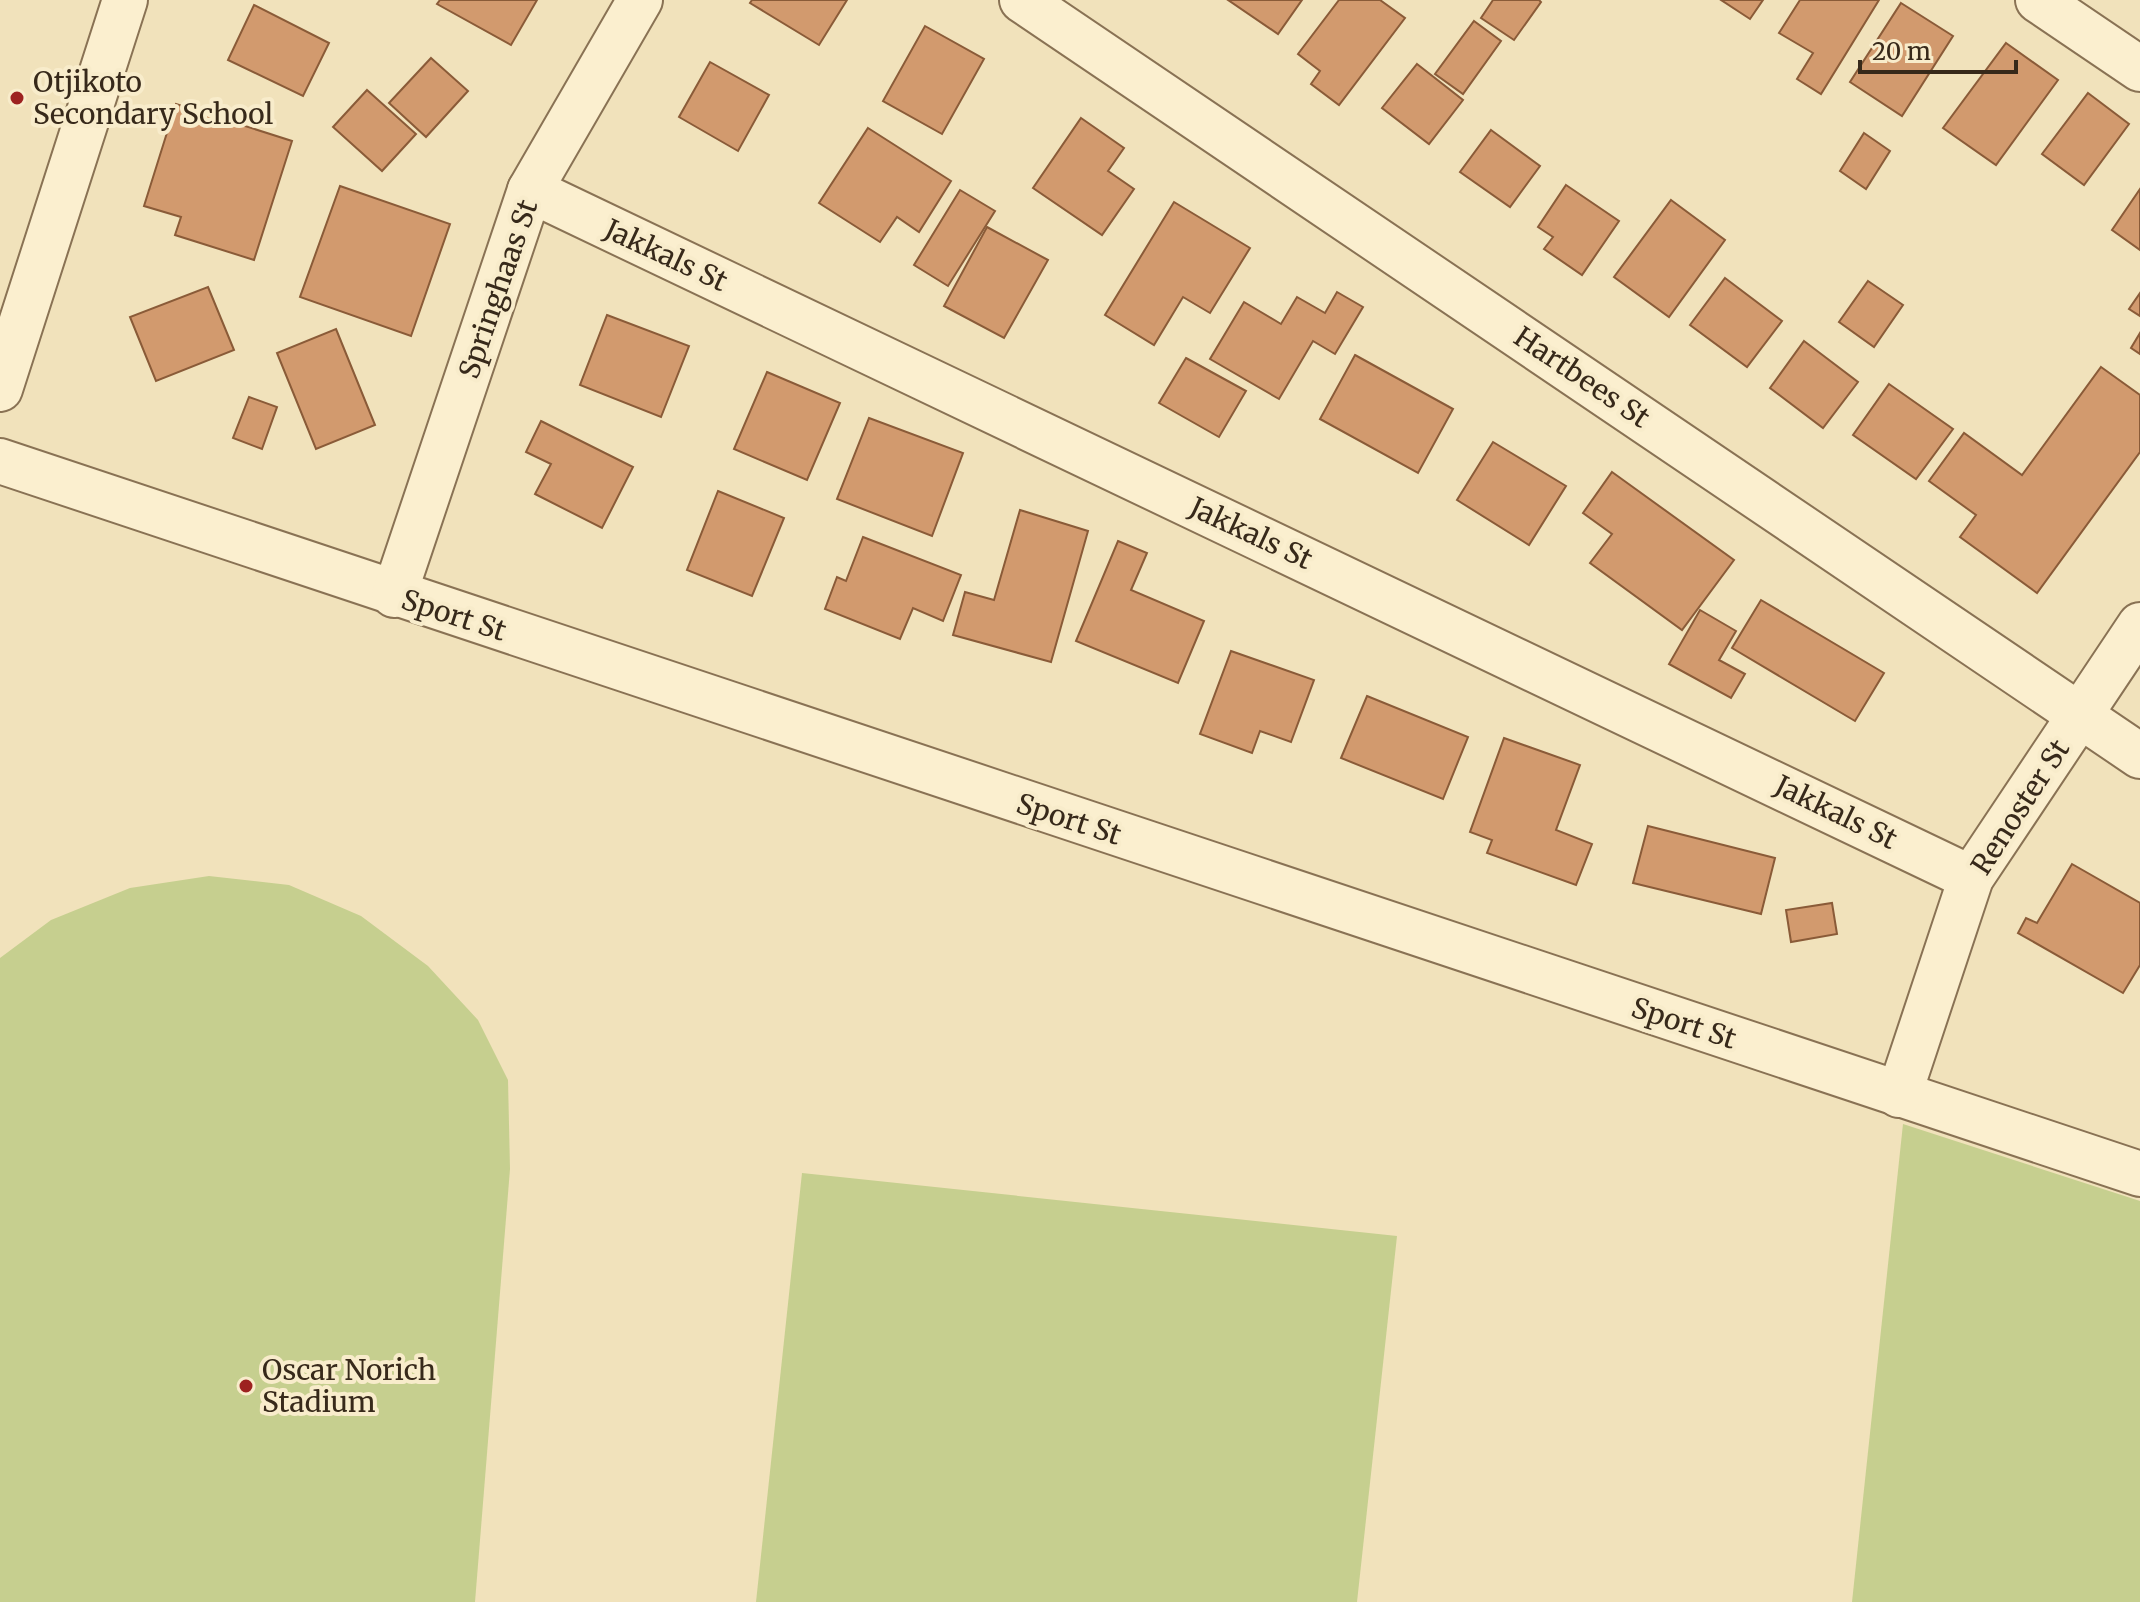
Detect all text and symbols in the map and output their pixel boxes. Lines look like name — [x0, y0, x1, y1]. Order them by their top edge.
scale bar — [1860, 24, 2016, 74]
text: 20 m — [1872, 36, 1931, 67]
place label: Otjikoto Secondary School — [33, 64, 273, 132]
marker: Otjikoto Secondary School — [8, 89, 26, 107]
street label: Springhaas St — [451, 195, 545, 383]
street label: Jakkals St — [598, 210, 733, 299]
street label: Hartbees St — [1507, 319, 1657, 436]
street label: Jakkals St — [1183, 488, 1318, 577]
street label: Sport St — [397, 581, 511, 649]
street label: Renoster St — [1963, 733, 2077, 881]
street label: Jakkals St — [1768, 767, 1903, 857]
street label: Sport St — [1012, 785, 1126, 853]
street label: Sport St — [1627, 989, 1741, 1057]
place label: Oscar Norich Stadium — [262, 1352, 436, 1420]
marker: Oscar Norich Stadium — [237, 1377, 255, 1395]

